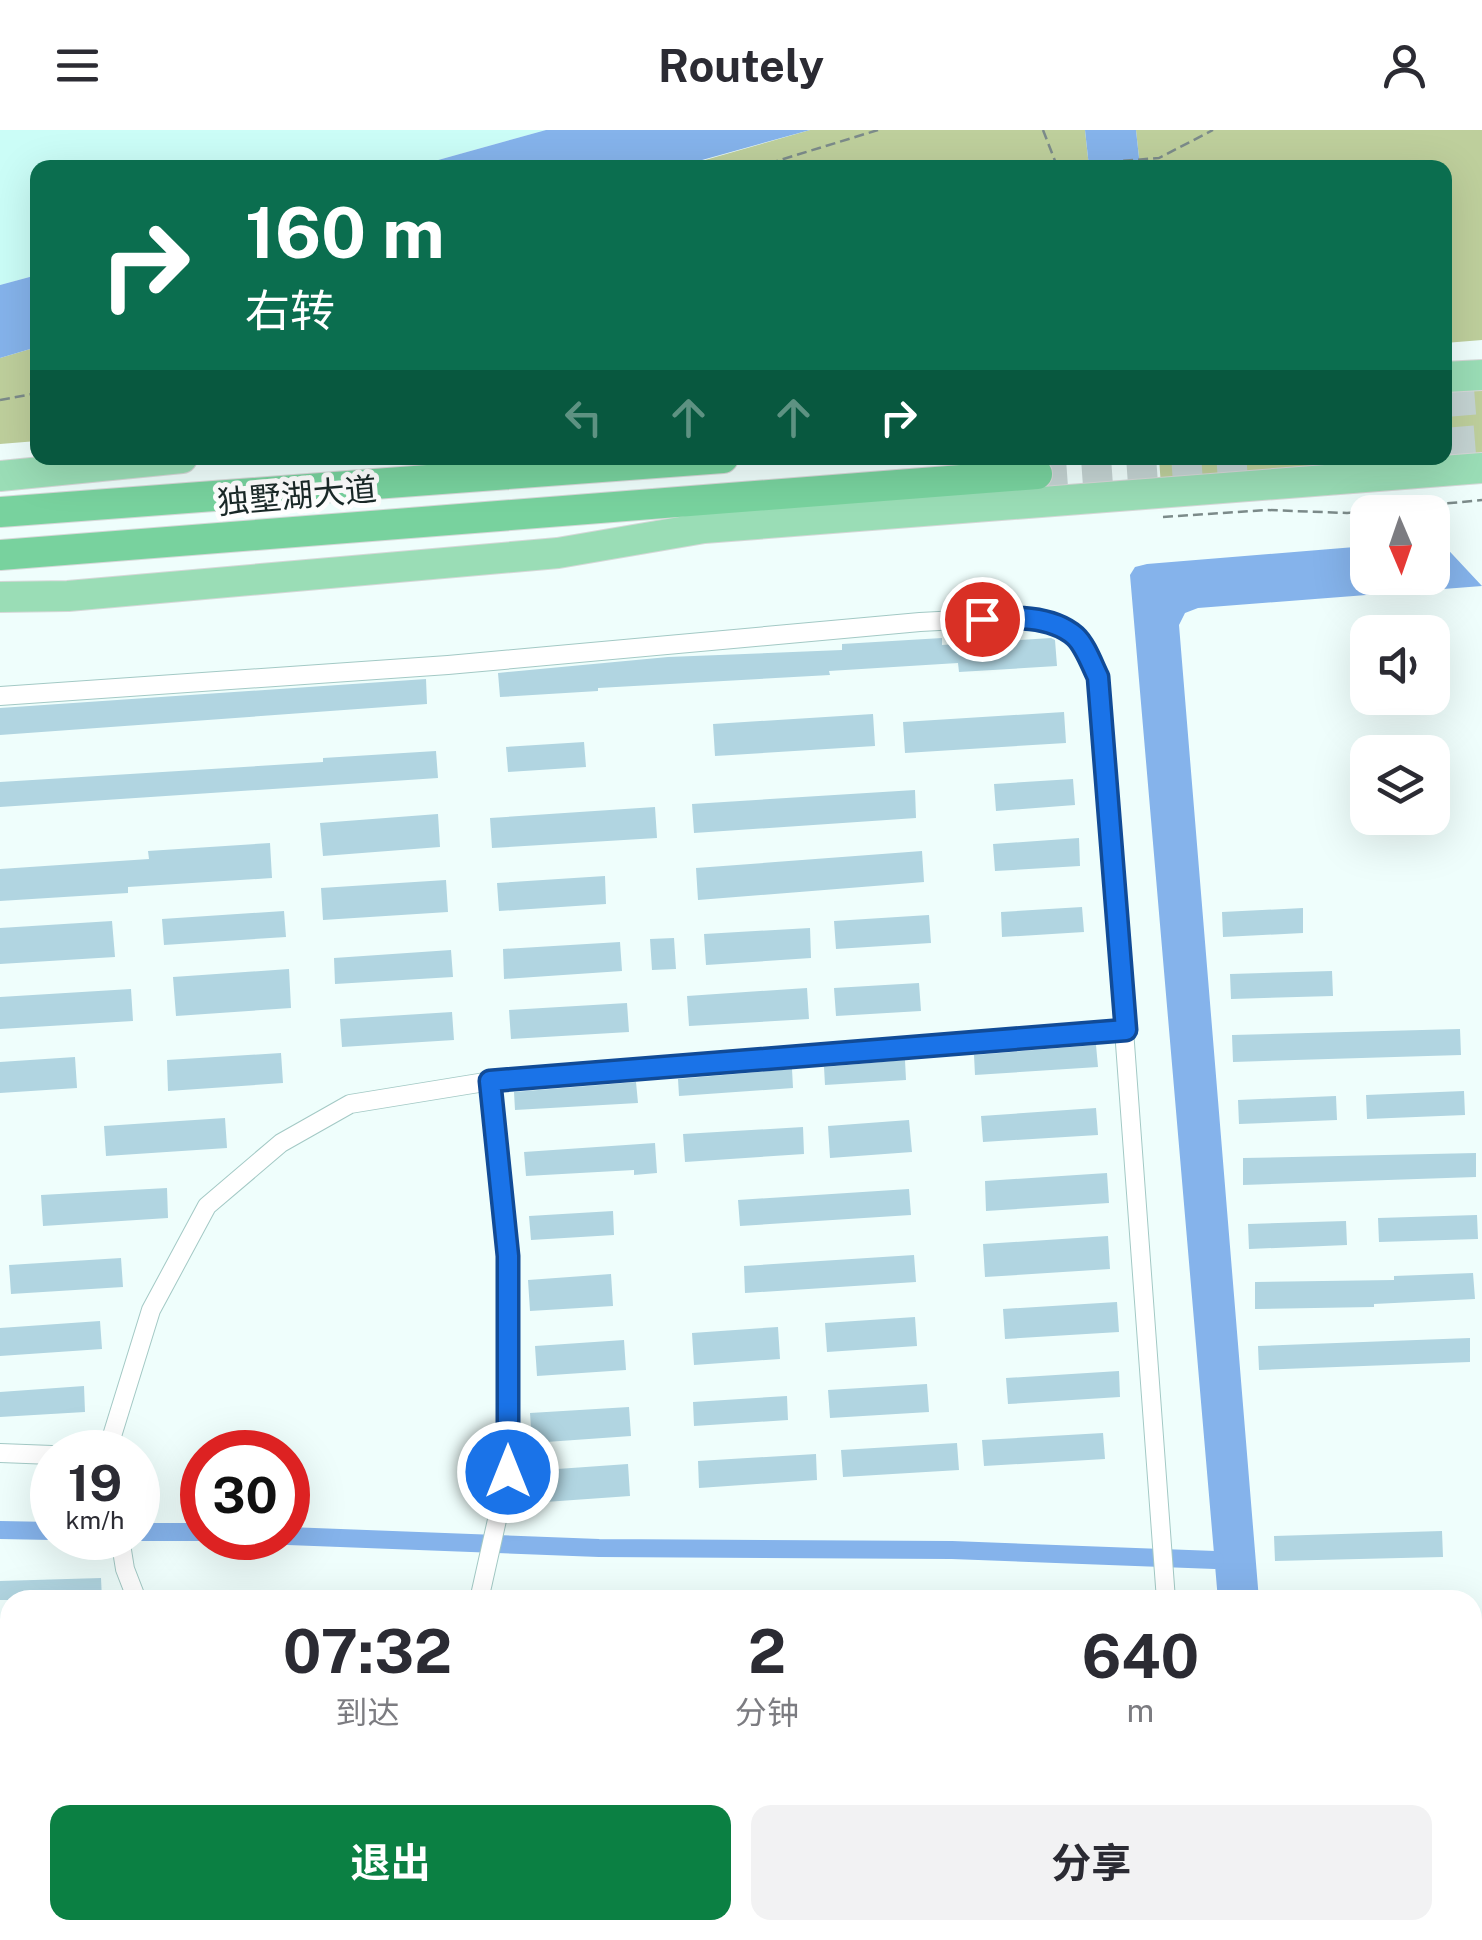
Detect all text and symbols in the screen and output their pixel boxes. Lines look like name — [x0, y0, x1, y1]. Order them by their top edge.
icon: menu — [50, 38, 105, 93]
icon: person — [1377, 38, 1432, 93]
text: Routely — [658, 39, 824, 92]
text: 160 m — [245, 191, 445, 274]
icon: right — [80, 200, 210, 330]
text: 右转 — [245, 284, 335, 337]
icon: left — [556, 390, 611, 445]
icon: ahead — [661, 390, 716, 445]
icon: ahead — [766, 390, 821, 445]
icon: right — [871, 390, 926, 445]
street label: 独墅湖大道 — [216, 470, 378, 521]
north arrow — [1350, 495, 1450, 595]
map controls — [1350, 495, 1450, 835]
pin — [940, 577, 1025, 662]
icon: arrive — [955, 592, 1010, 647]
button: sound — [1350, 615, 1450, 715]
button: layers — [1350, 735, 1450, 835]
position arrow — [456, 1420, 560, 1524]
speed limit sign: 30 — [180, 1430, 310, 1560]
text: 19 — [68, 1453, 122, 1512]
text: km/h — [66, 1505, 124, 1535]
text: 07:32 — [283, 1616, 452, 1687]
text: 2 — [748, 1616, 786, 1687]
text: 640 — [1082, 1621, 1199, 1692]
text: m — [1127, 1692, 1154, 1729]
text: 到达 — [335, 1694, 399, 1731]
text: 分钟 — [735, 1694, 799, 1731]
button: 退出 — [50, 1805, 731, 1920]
button: 分享 — [751, 1805, 1432, 1920]

